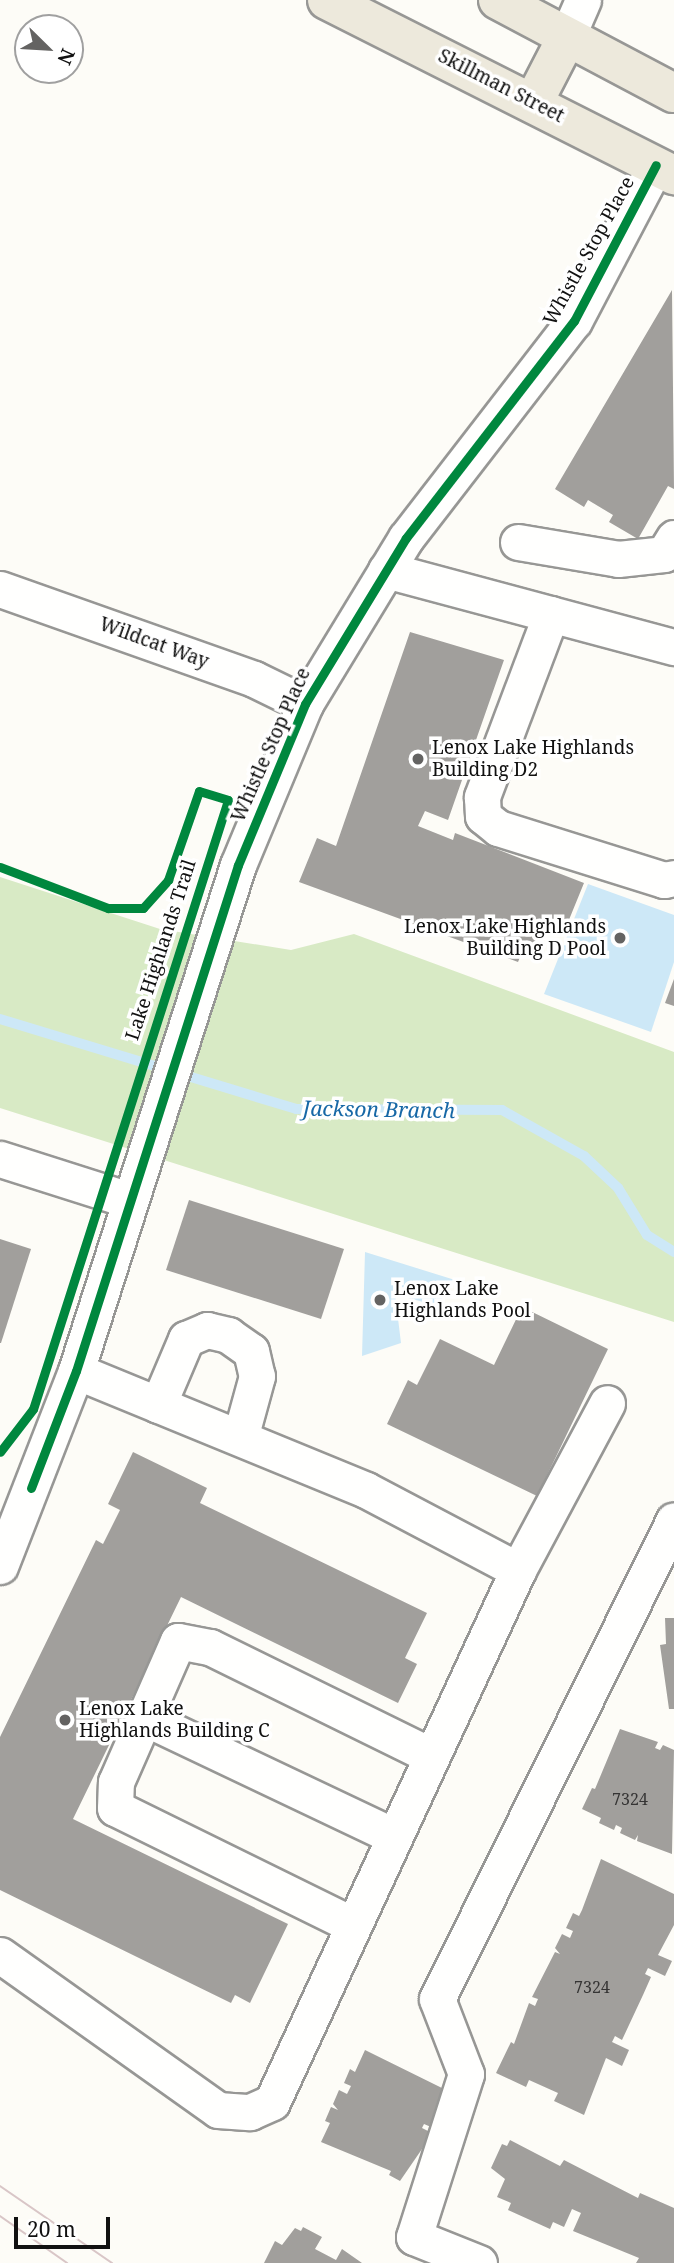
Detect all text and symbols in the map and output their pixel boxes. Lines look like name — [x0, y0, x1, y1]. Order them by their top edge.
north arrow — [14, 14, 84, 84]
street label: Skillman Street — [434, 44, 568, 128]
text: N — [51, 45, 81, 69]
street label: Whistle Stop Place — [539, 173, 639, 329]
street label: Wildcat Way — [96, 613, 212, 673]
street label: Whistle Stop Place — [227, 664, 315, 826]
place label: Lenox Lake Highlands Building D2 — [432, 737, 634, 781]
marker: Lenox Lake Highlands Building D2 — [410, 751, 426, 767]
street label: Lake Highlands Trail — [121, 857, 201, 1043]
place label: Lenox Lake Highlands Building D Pool — [404, 916, 606, 960]
marker: Lenox Lake Highlands Building D Pool — [612, 930, 628, 946]
water label: Jackson Branch — [303, 1095, 455, 1123]
place label: Lenox Lake Highlands Pool — [394, 1278, 531, 1322]
marker: Lenox Lake Highlands Pool — [372, 1292, 388, 1308]
place label: Lenox Lake Highlands Building C — [79, 1698, 270, 1742]
marker: Lenox Lake Highlands Building C — [57, 1712, 73, 1728]
house number: 7324 — [612, 1789, 648, 1809]
house number: 7324 — [574, 1977, 610, 1997]
scale bar — [18, 2204, 114, 2248]
text: 20 m — [27, 2215, 76, 2243]

